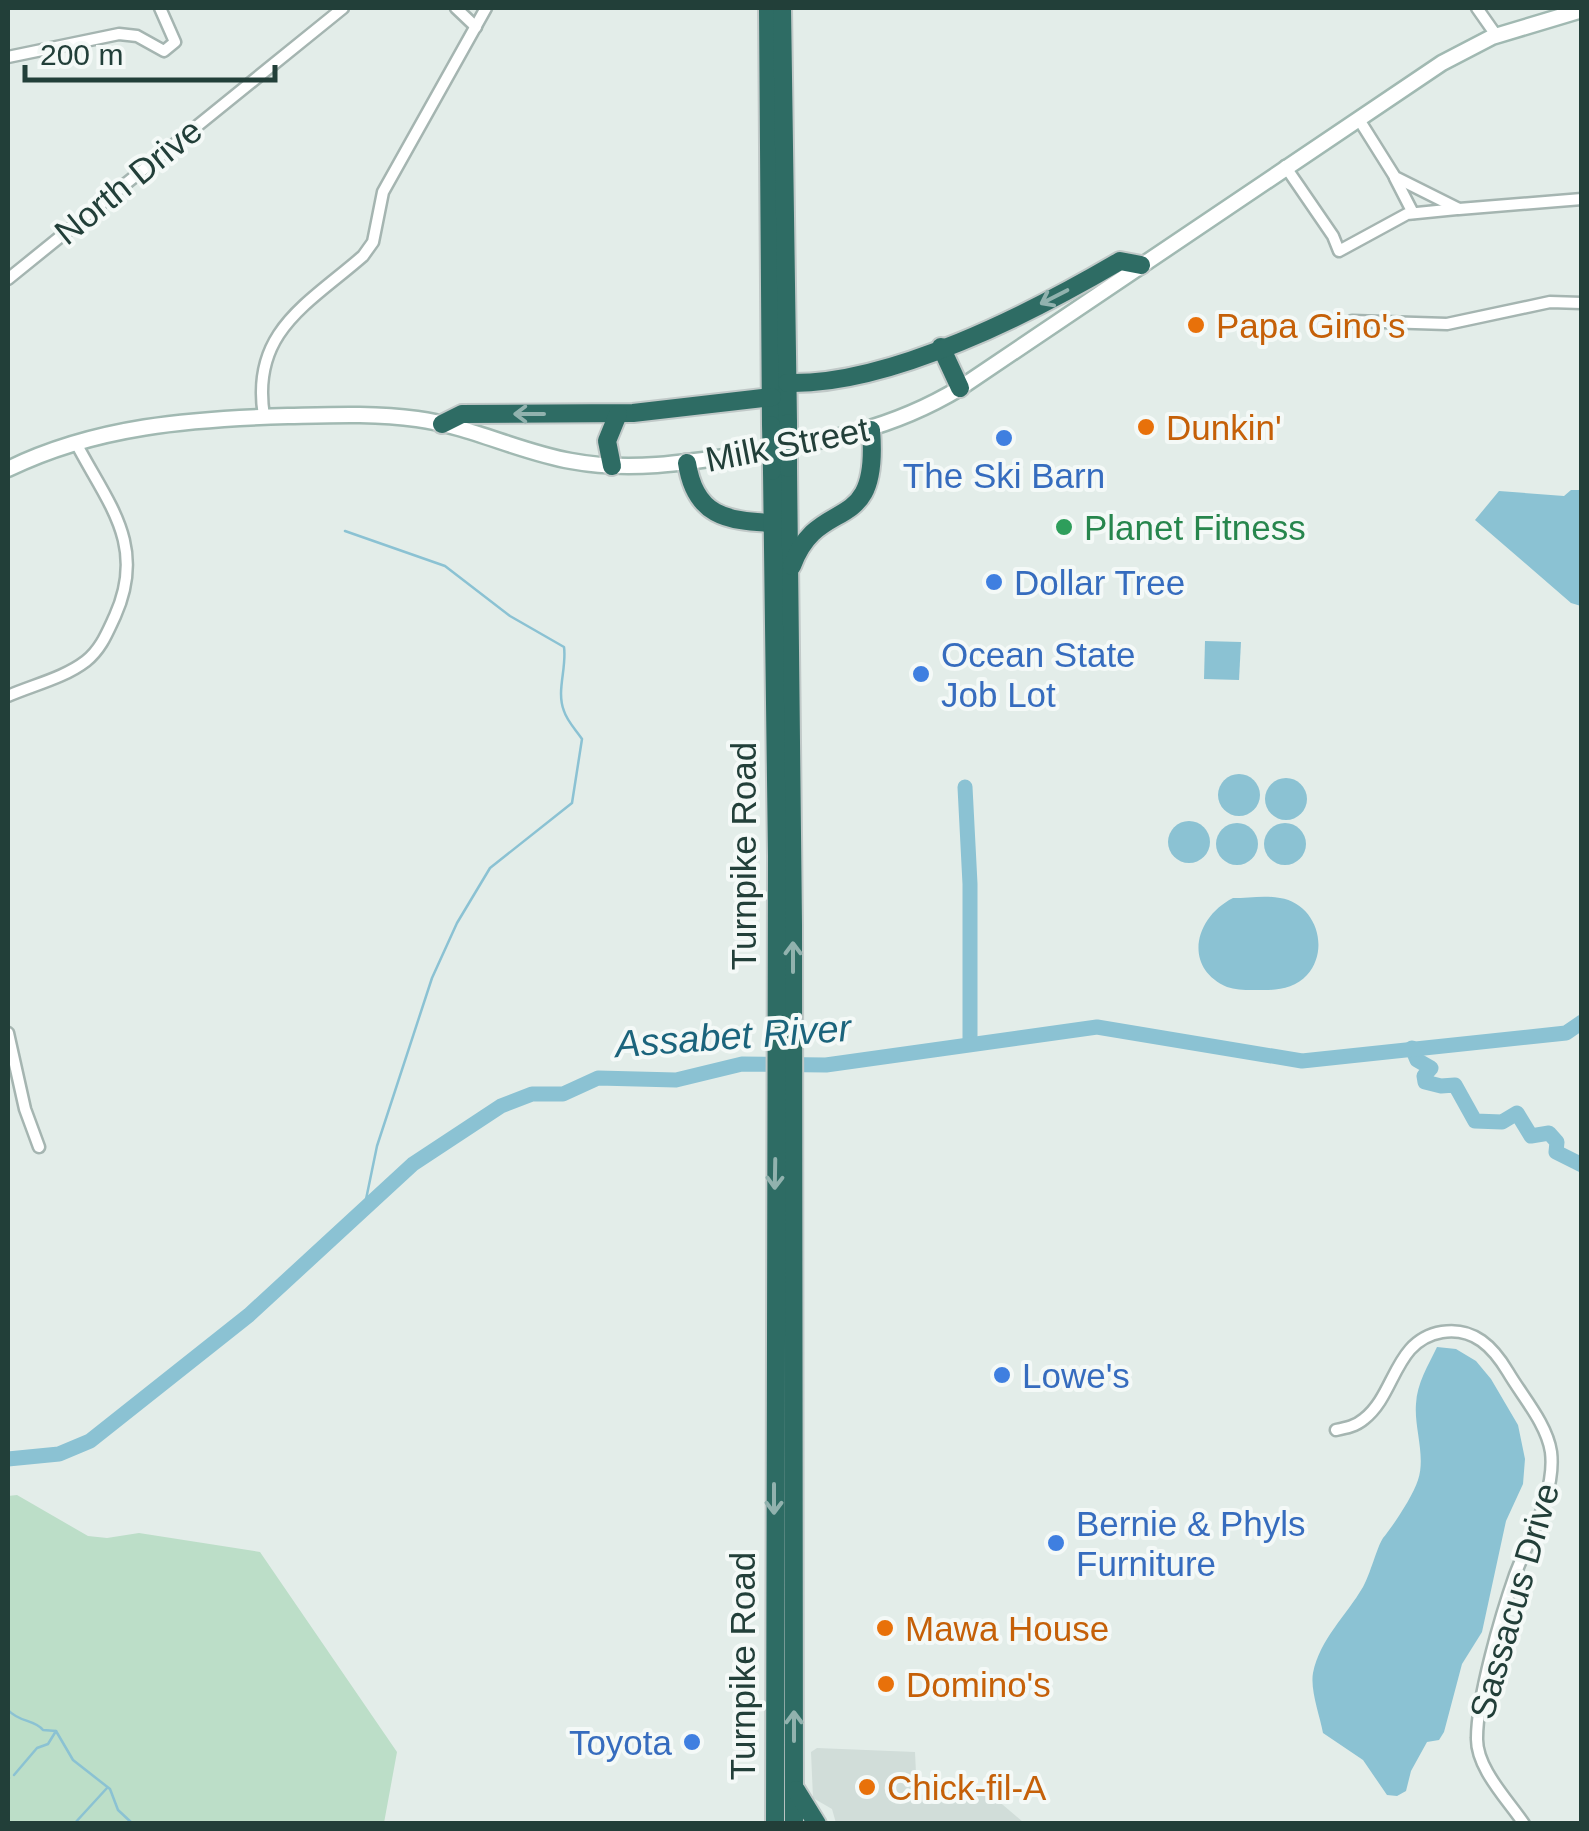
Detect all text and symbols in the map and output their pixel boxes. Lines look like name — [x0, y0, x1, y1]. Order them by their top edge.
scale bar — [25, 20, 275, 82]
text: 200 m — [40, 38, 123, 71]
street label: North Drive — [47, 110, 209, 252]
one-way arrow — [1039, 288, 1069, 307]
place label: Papa Gino's — [1216, 306, 1406, 345]
marker: Papa Gino's — [1185, 314, 1207, 336]
one-way arrow — [513, 404, 546, 424]
place label: Dunkin' — [1166, 408, 1282, 447]
street label: Milk Street — [702, 409, 872, 479]
marker: Dunkin' — [1135, 416, 1157, 438]
marker: The Ski Barn — [993, 427, 1015, 449]
place label: The Ski Barn — [903, 456, 1105, 495]
place label: Planet Fitness — [1084, 508, 1306, 547]
marker: Planet Fitness — [1053, 516, 1075, 538]
place label: Dollar Tree — [1014, 563, 1185, 602]
marker: Dollar Tree — [983, 571, 1005, 593]
place label: Ocean State Job Lot — [941, 635, 1136, 714]
marker: Ocean State Job Lot — [910, 663, 932, 685]
street label: Turnpike Road — [724, 742, 763, 970]
one-way arrow — [784, 941, 802, 974]
water label: Assabet River — [612, 1007, 854, 1065]
one-way arrow — [766, 1156, 784, 1189]
place label: Lowe's — [1022, 1356, 1130, 1395]
marker: Lowe's — [991, 1364, 1013, 1386]
street label: Sassacus Drive — [1462, 1479, 1566, 1723]
one-way arrow — [764, 1482, 784, 1514]
place label: Bernie & Phyls Furniture — [1076, 1504, 1306, 1583]
marker: Bernie & Phyls Furniture — [1045, 1532, 1067, 1554]
street label: Turnpike Road — [723, 1552, 762, 1780]
place label: Mawa House — [905, 1609, 1109, 1648]
marker: Mawa House — [874, 1617, 896, 1639]
place label: Domino's — [906, 1665, 1051, 1704]
marker: Domino's — [875, 1673, 897, 1695]
one-way arrow — [785, 1711, 804, 1743]
place label: Toyota — [569, 1723, 673, 1762]
marker: Toyota — [681, 1731, 703, 1753]
place label: Chick-fil-A — [887, 1768, 1047, 1807]
marker: Chick-fil-A — [856, 1776, 878, 1798]

